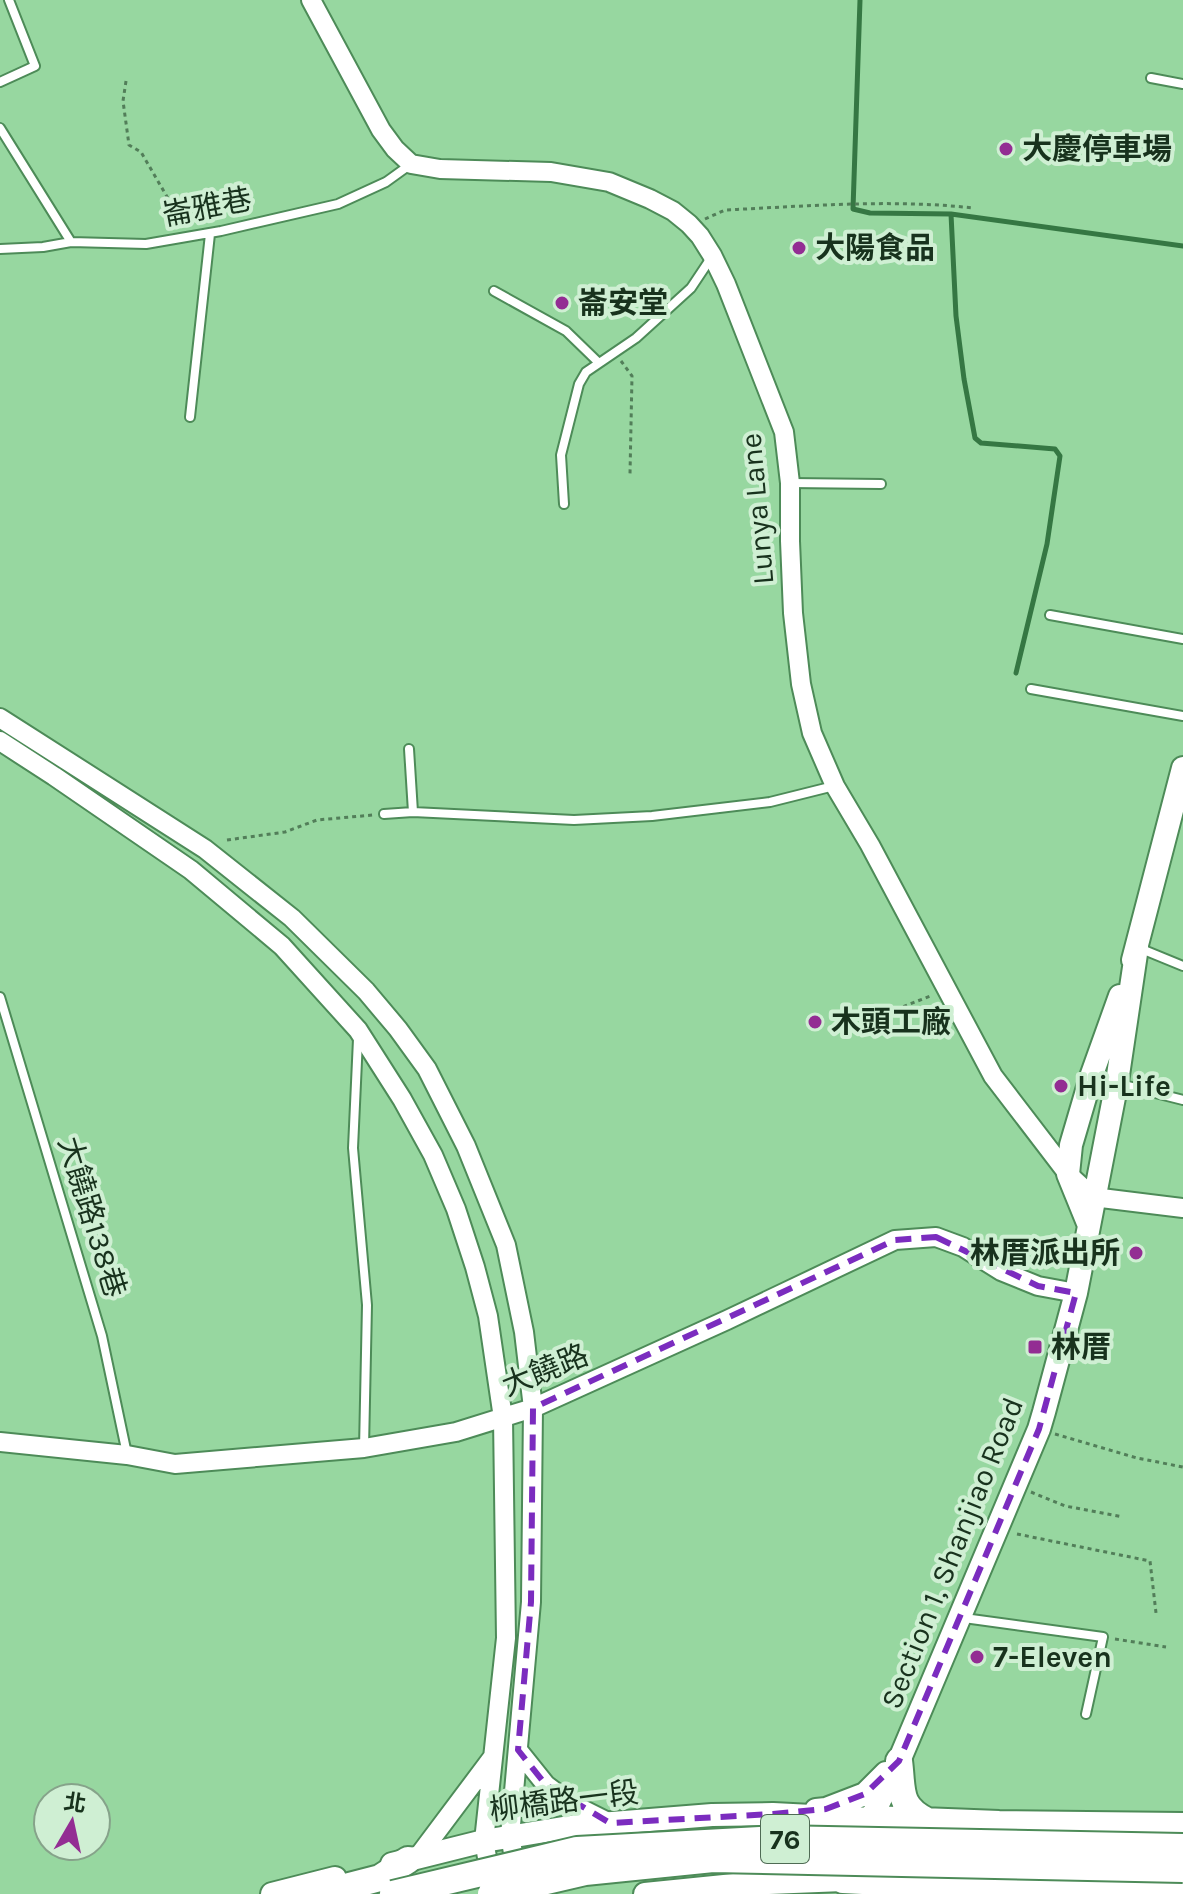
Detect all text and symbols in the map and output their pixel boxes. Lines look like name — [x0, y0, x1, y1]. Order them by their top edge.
place label: 大慶停車場 — [1022, 131, 1172, 167]
marker: 大慶停車場 — [997, 140, 1015, 158]
street label: 崙雅巷 — [159, 181, 255, 233]
place label: 大陽食品 — [815, 230, 935, 266]
marker: 大陽食品 — [790, 239, 808, 257]
place label: 崙安堂 — [578, 285, 668, 321]
marker: 崙安堂 — [553, 294, 571, 312]
street label: Lunya Lane — [732, 432, 782, 586]
place label: 木頭工廠 — [831, 1004, 951, 1040]
marker: 木頭工廠 — [806, 1013, 824, 1031]
place label: Hi-Life — [1077, 1068, 1171, 1104]
marker: Hi-Life — [1052, 1077, 1070, 1095]
street label: 大饒路138巷 — [51, 1132, 133, 1302]
place label: 林厝派出所 — [970, 1235, 1120, 1271]
marker: 林厝派出所 — [1127, 1244, 1145, 1262]
place label: 林厝 — [1051, 1329, 1111, 1365]
street label: 大饒路 — [497, 1336, 593, 1404]
marker: 林厝 — [1026, 1338, 1044, 1356]
street label: Section 1, Shanjiao Road — [873, 1392, 1031, 1714]
place label: 7-Eleven — [993, 1639, 1112, 1675]
marker: 7-Eleven — [968, 1648, 986, 1666]
street label: 柳橋路一段 — [487, 1774, 641, 1828]
north arrow — [32, 1782, 112, 1862]
text: 北 — [62, 1789, 88, 1818]
road number: 76 — [761, 1815, 809, 1863]

